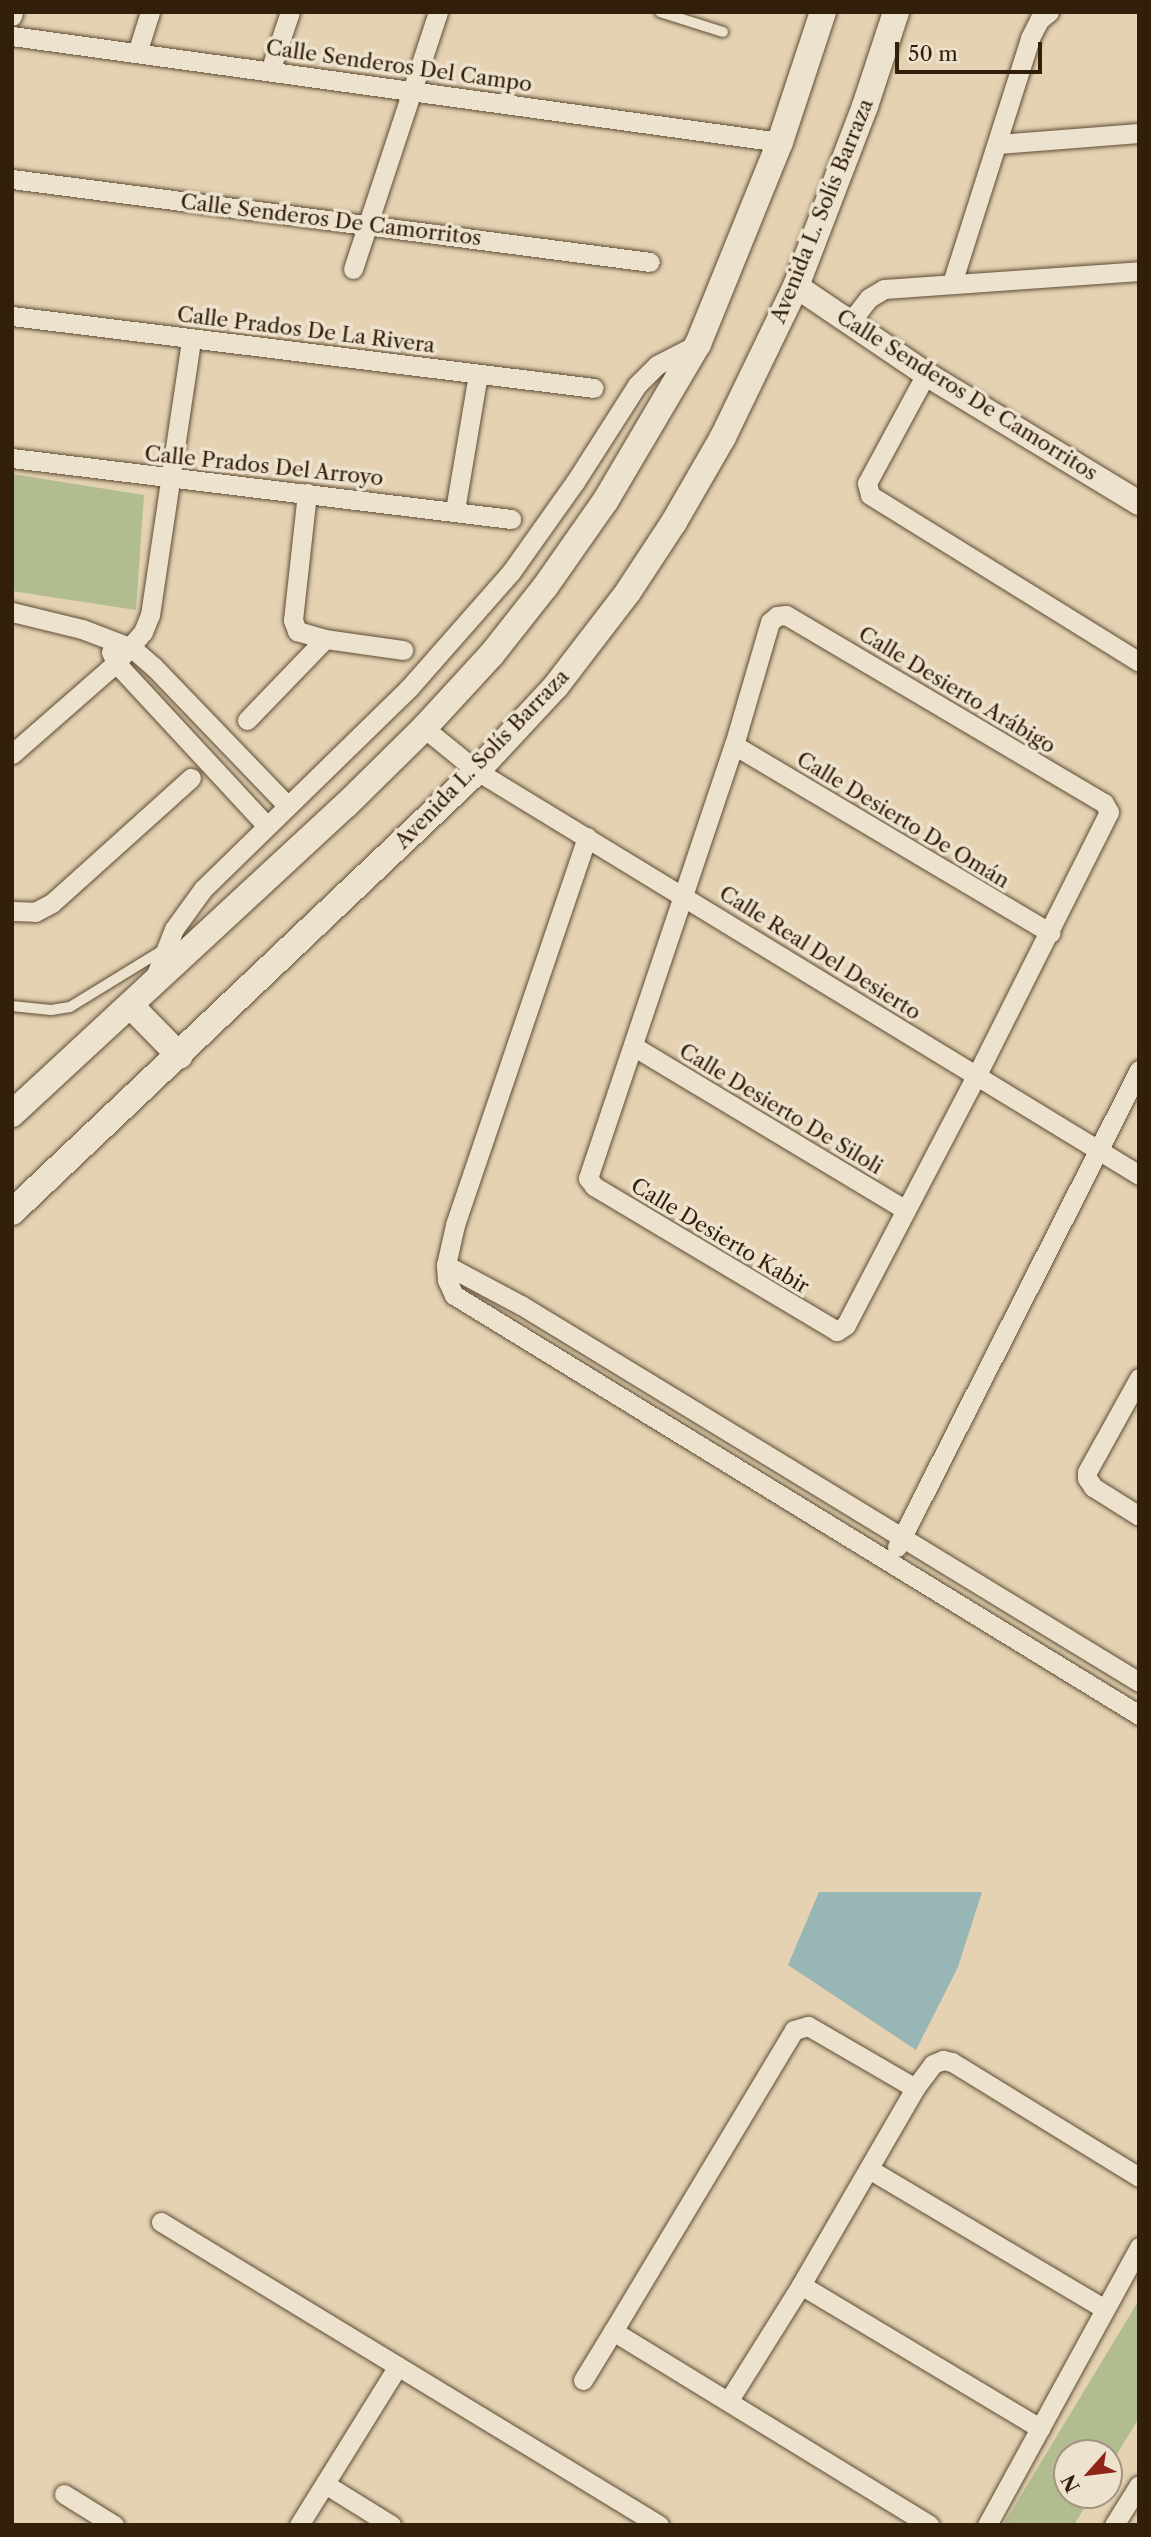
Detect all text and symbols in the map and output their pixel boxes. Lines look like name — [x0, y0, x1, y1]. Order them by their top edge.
scale bar — [899, 28, 1046, 72]
street label: Calle Senderos Del Campo — [264, 35, 534, 97]
text: 50 m — [908, 41, 958, 66]
street label: Avenida L. Solís Barraza — [765, 95, 879, 327]
street label: Calle Senderos De Camorritos — [179, 189, 483, 251]
street label: Calle Prados De La Rivera — [175, 302, 437, 358]
street label: Calle Senderos De Camorritos — [832, 304, 1102, 486]
street label: Calle Prados Del Arroyo — [143, 441, 385, 491]
street label: Calle Desierto Arábigo — [854, 621, 1060, 759]
street label: Avenida L. Solís Barraza — [390, 664, 574, 854]
street label: Calle Desierto De Omán — [792, 746, 1014, 894]
street label: Calle Real Del Desierto — [715, 881, 925, 1025]
street label: Calle Desierto De Siloli — [675, 1038, 887, 1180]
street label: Calle Desierto Kabir — [626, 1173, 814, 1299]
north arrow — [1053, 2439, 1123, 2509]
text: N — [1057, 2470, 1085, 2496]

